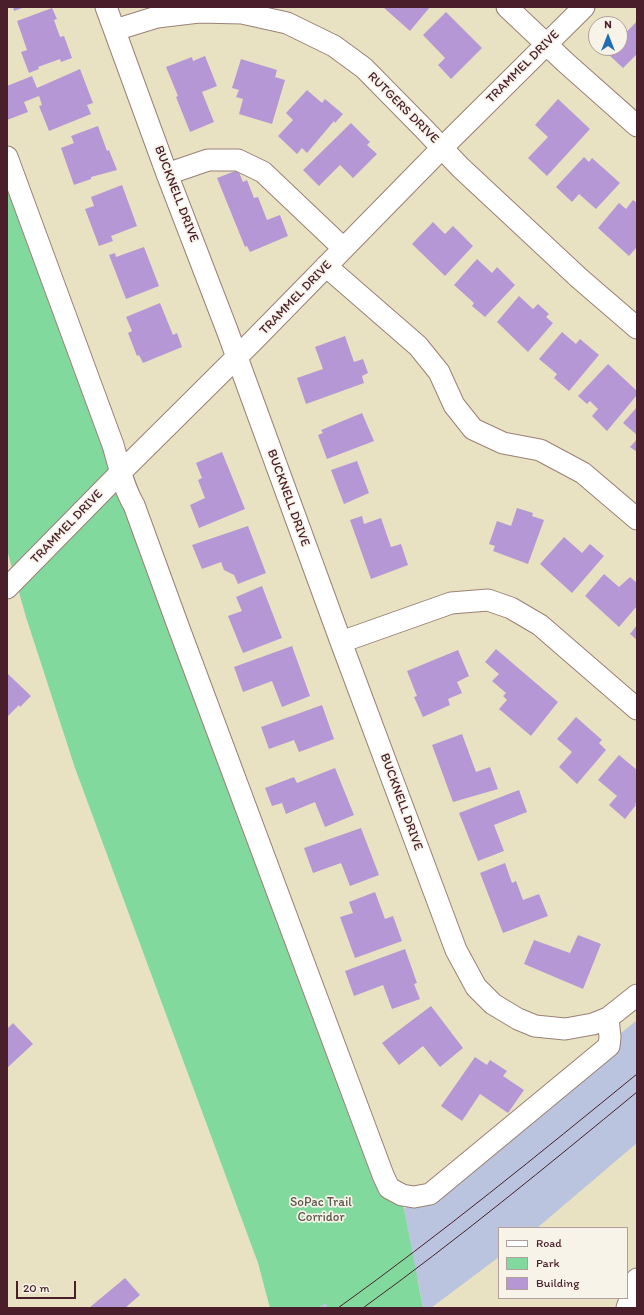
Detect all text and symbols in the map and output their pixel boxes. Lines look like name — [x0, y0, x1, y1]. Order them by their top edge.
north arrow — [588, 16, 628, 56]
text: N — [604, 18, 612, 31]
street label: TRAMMEL DRIVE — [483, 27, 563, 107]
street label: RUTGERS DRIVE — [364, 69, 442, 147]
street label: BUCKNELL DRIVE — [150, 143, 202, 245]
street label: TRAMMEL DRIVE — [257, 258, 335, 338]
street label: BUCKNELL DRIVE — [263, 447, 313, 549]
street label: TRAMMEL DRIVE — [28, 487, 106, 567]
street label: BUCKNELL DRIVE — [376, 751, 426, 853]
park label: SoPac Trail Corridor — [290, 1195, 352, 1226]
legend — [498, 1227, 628, 1299]
text: Road — [536, 1236, 562, 1250]
text: Park — [536, 1256, 560, 1270]
scale bar — [18, 1273, 78, 1299]
text: Building — [536, 1276, 579, 1290]
text: 20 m — [23, 1281, 50, 1295]

